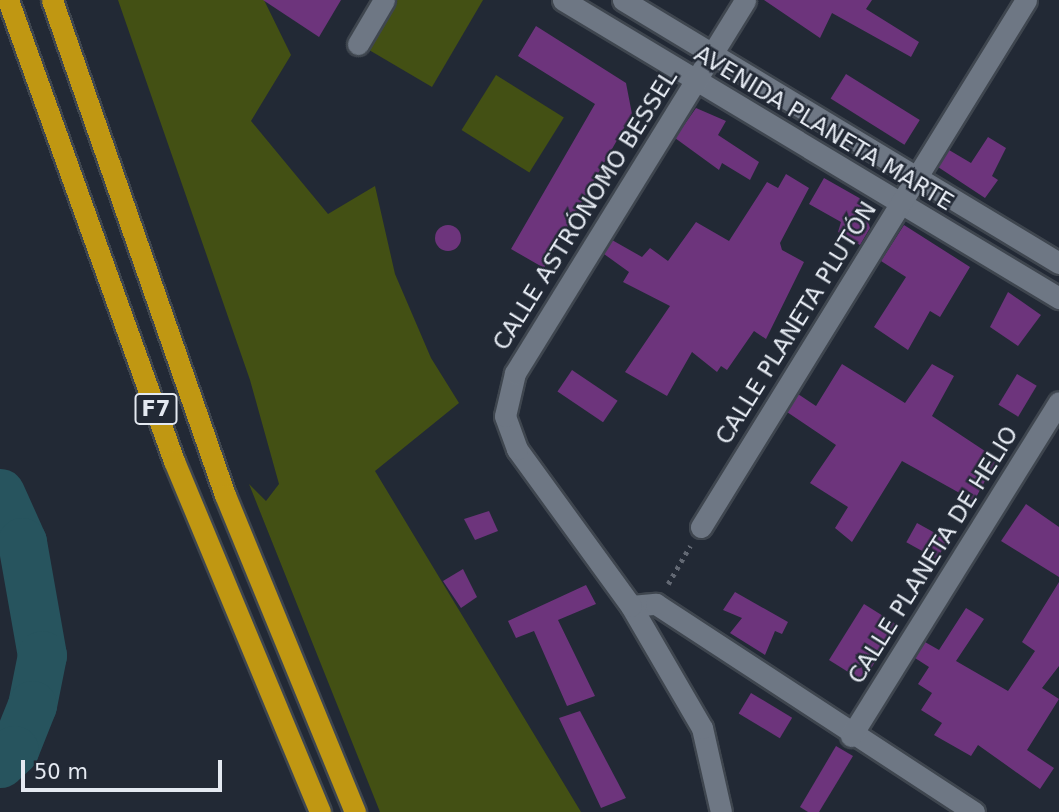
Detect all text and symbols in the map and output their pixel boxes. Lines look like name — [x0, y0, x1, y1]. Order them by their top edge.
street label: AVENIDA PLANETA MARTE — [689, 40, 959, 216]
street label: CALLE ASTRÓNOMO BESSEL — [487, 65, 683, 355]
street label: CALLE PLANETA PLUTÓN — [710, 197, 882, 449]
road number: F7 — [133, 392, 179, 426]
street label: CALLE PLANETA DE HELIO — [842, 421, 1024, 689]
scale bar — [24, 746, 226, 790]
text: 50 m — [34, 760, 88, 784]

